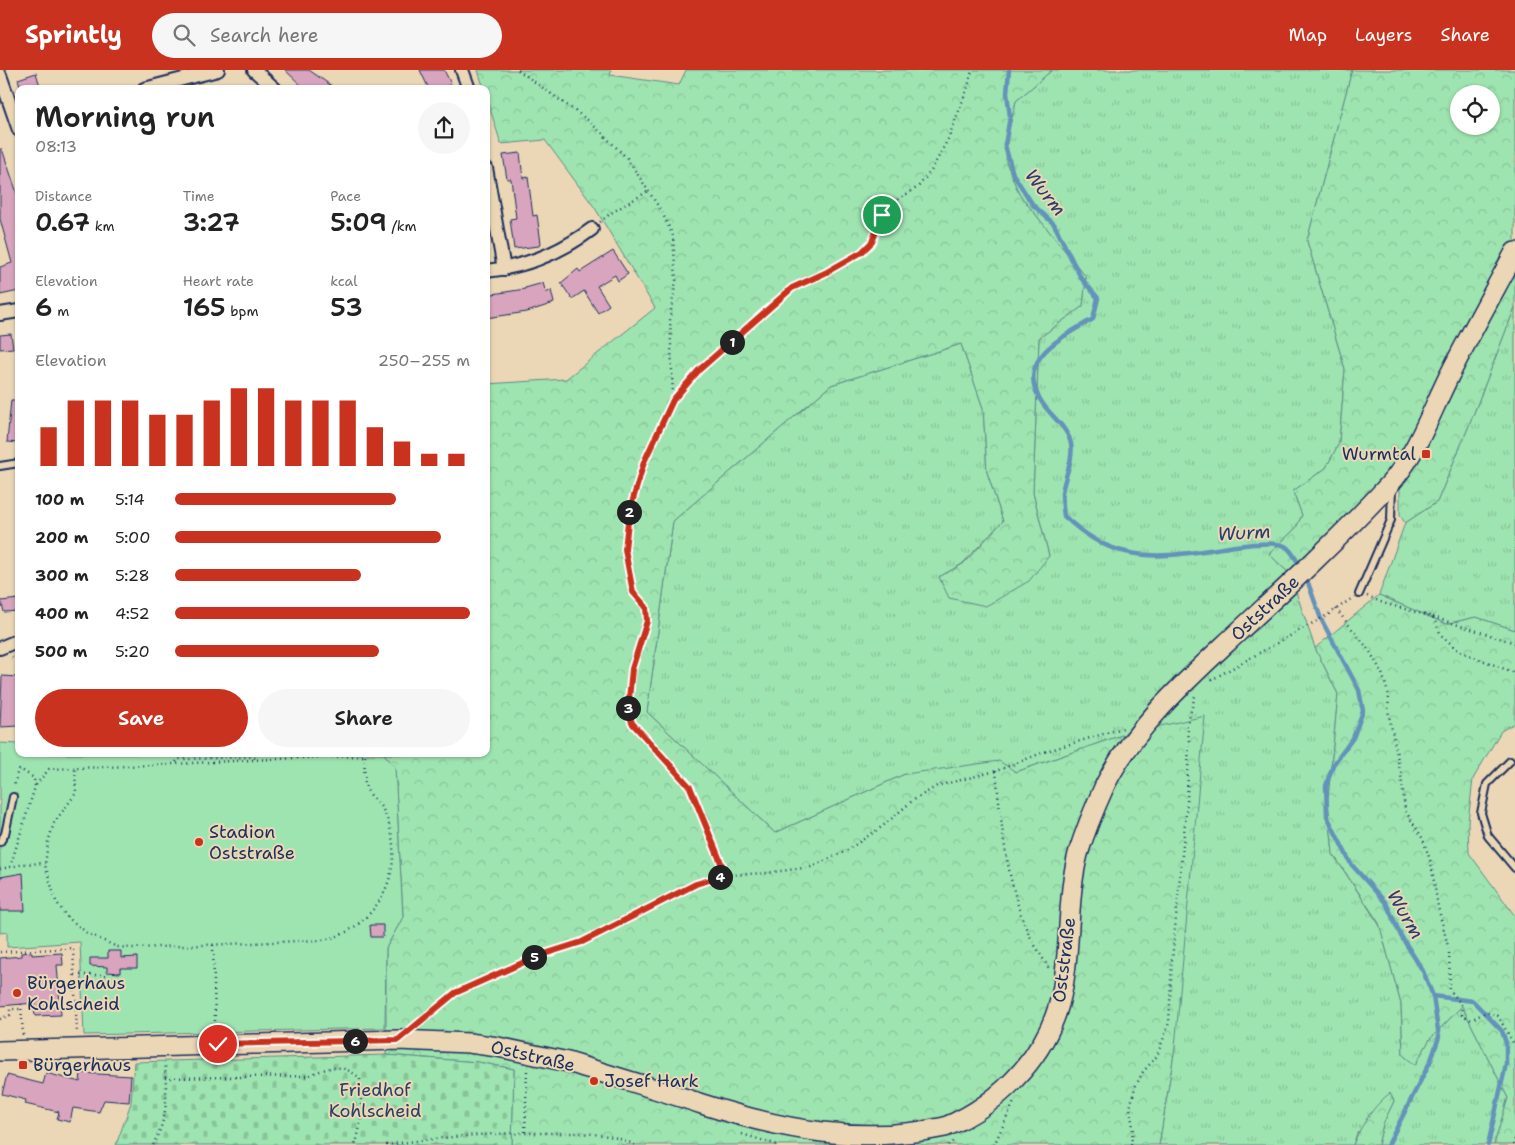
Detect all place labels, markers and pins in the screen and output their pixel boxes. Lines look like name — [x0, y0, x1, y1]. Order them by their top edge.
pin — [861, 194, 903, 236]
pin: 1 — [720, 330, 744, 354]
place label: Wurmtal — [1342, 442, 1417, 466]
marker: Wurmtal — [1420, 448, 1432, 460]
pin: 2 — [616, 500, 642, 524]
pin: 3 — [616, 696, 640, 720]
place label: Stadion Oststraße — [209, 820, 295, 865]
marker: Stadion Oststraße — [193, 836, 205, 848]
pin: 4 — [708, 864, 732, 890]
pin: 5 — [522, 944, 546, 970]
place label: Bürgerhaus Kohlscheid — [27, 971, 125, 1016]
marker: Bürgerhaus Kohlscheid — [11, 987, 23, 999]
pin — [197, 1023, 239, 1065]
pin: 6 — [342, 1028, 368, 1054]
place label: Bürgerhaus — [33, 1053, 131, 1077]
marker: Bürgerhaus — [17, 1059, 29, 1071]
place label: Josef Hark — [604, 1069, 699, 1093]
marker: Josef Hark — [588, 1075, 600, 1087]

